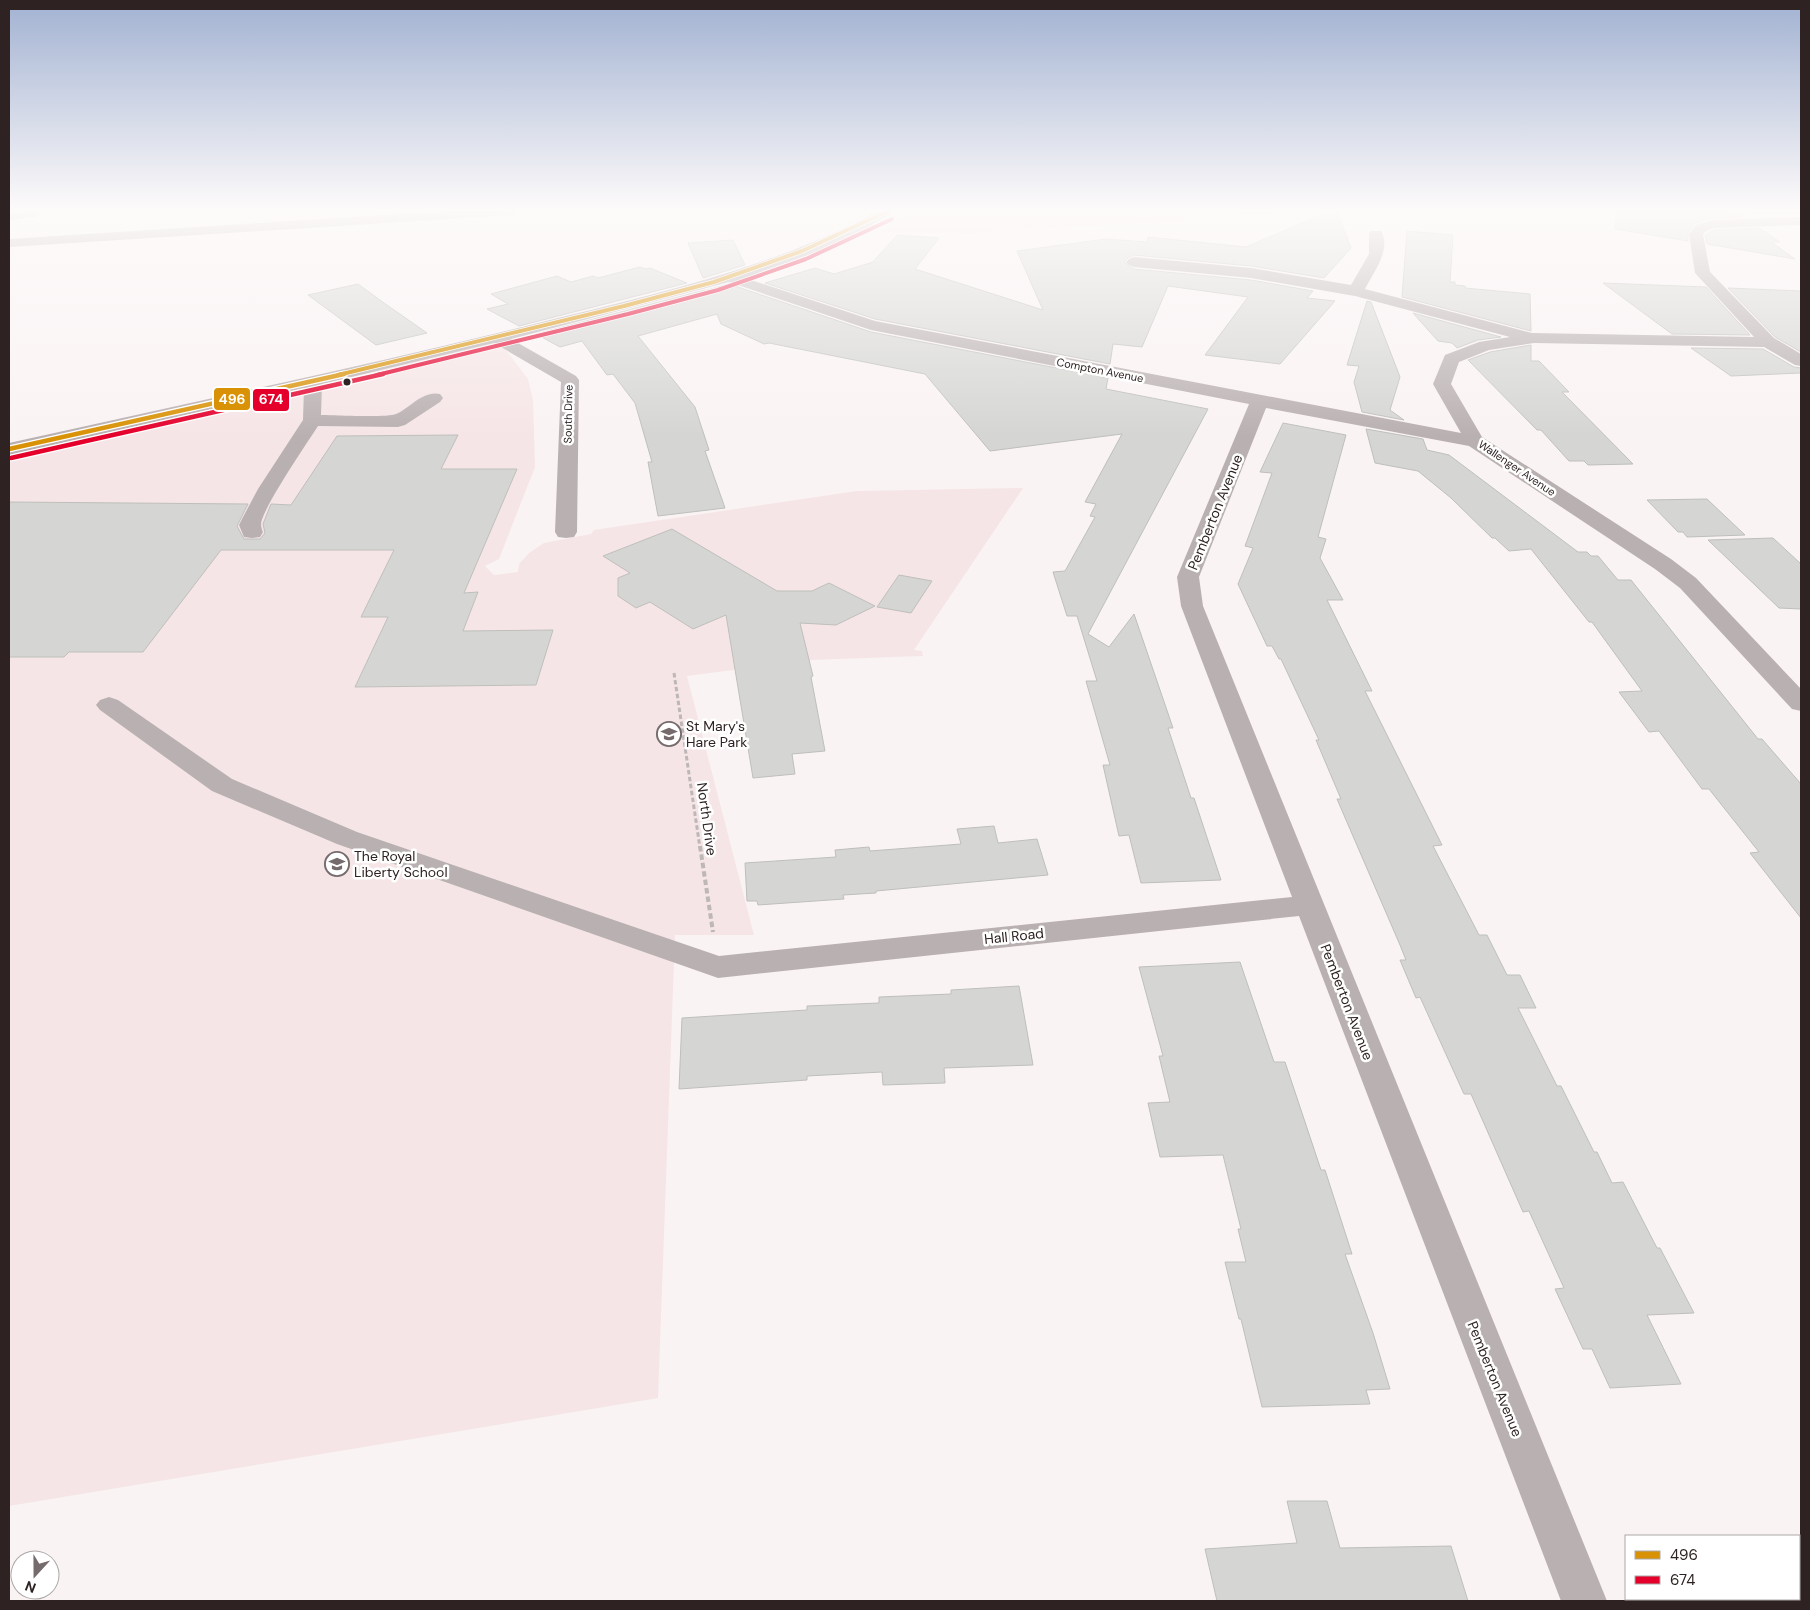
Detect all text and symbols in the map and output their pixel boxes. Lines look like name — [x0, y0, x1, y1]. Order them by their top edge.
street label: Compton Avenue — [1055, 355, 1145, 385]
unlabelled marker — [342, 377, 352, 387]
street label: South Drive — [560, 384, 576, 444]
line badge: 496 — [213, 387, 251, 411]
line badge: 674 — [252, 388, 290, 412]
text: 496 — [219, 390, 246, 408]
text: 674 — [259, 390, 283, 408]
street label: Wallenger Avenue — [1476, 437, 1558, 499]
street label: Pemberton Avenue — [1184, 452, 1246, 572]
place label: St Mary's Hare Park — [686, 717, 747, 751]
school or university icon: St Mary's Hare Park — [656, 721, 682, 747]
street label: North Drive — [693, 781, 721, 857]
place label: The Royal Liberty School — [354, 847, 448, 881]
school or university icon: The Royal Liberty School — [324, 851, 350, 877]
street label: Hall Road — [983, 924, 1045, 948]
street label: Pemberton Avenue — [1317, 941, 1377, 1063]
street label: Pemberton Avenue — [1464, 1319, 1526, 1439]
legend — [1625, 1535, 1800, 1600]
text: 496 — [1670, 1545, 1698, 1565]
north arrow — [10, 1550, 60, 1600]
text: 674 — [1670, 1570, 1695, 1590]
text: N — [22, 1577, 38, 1597]

